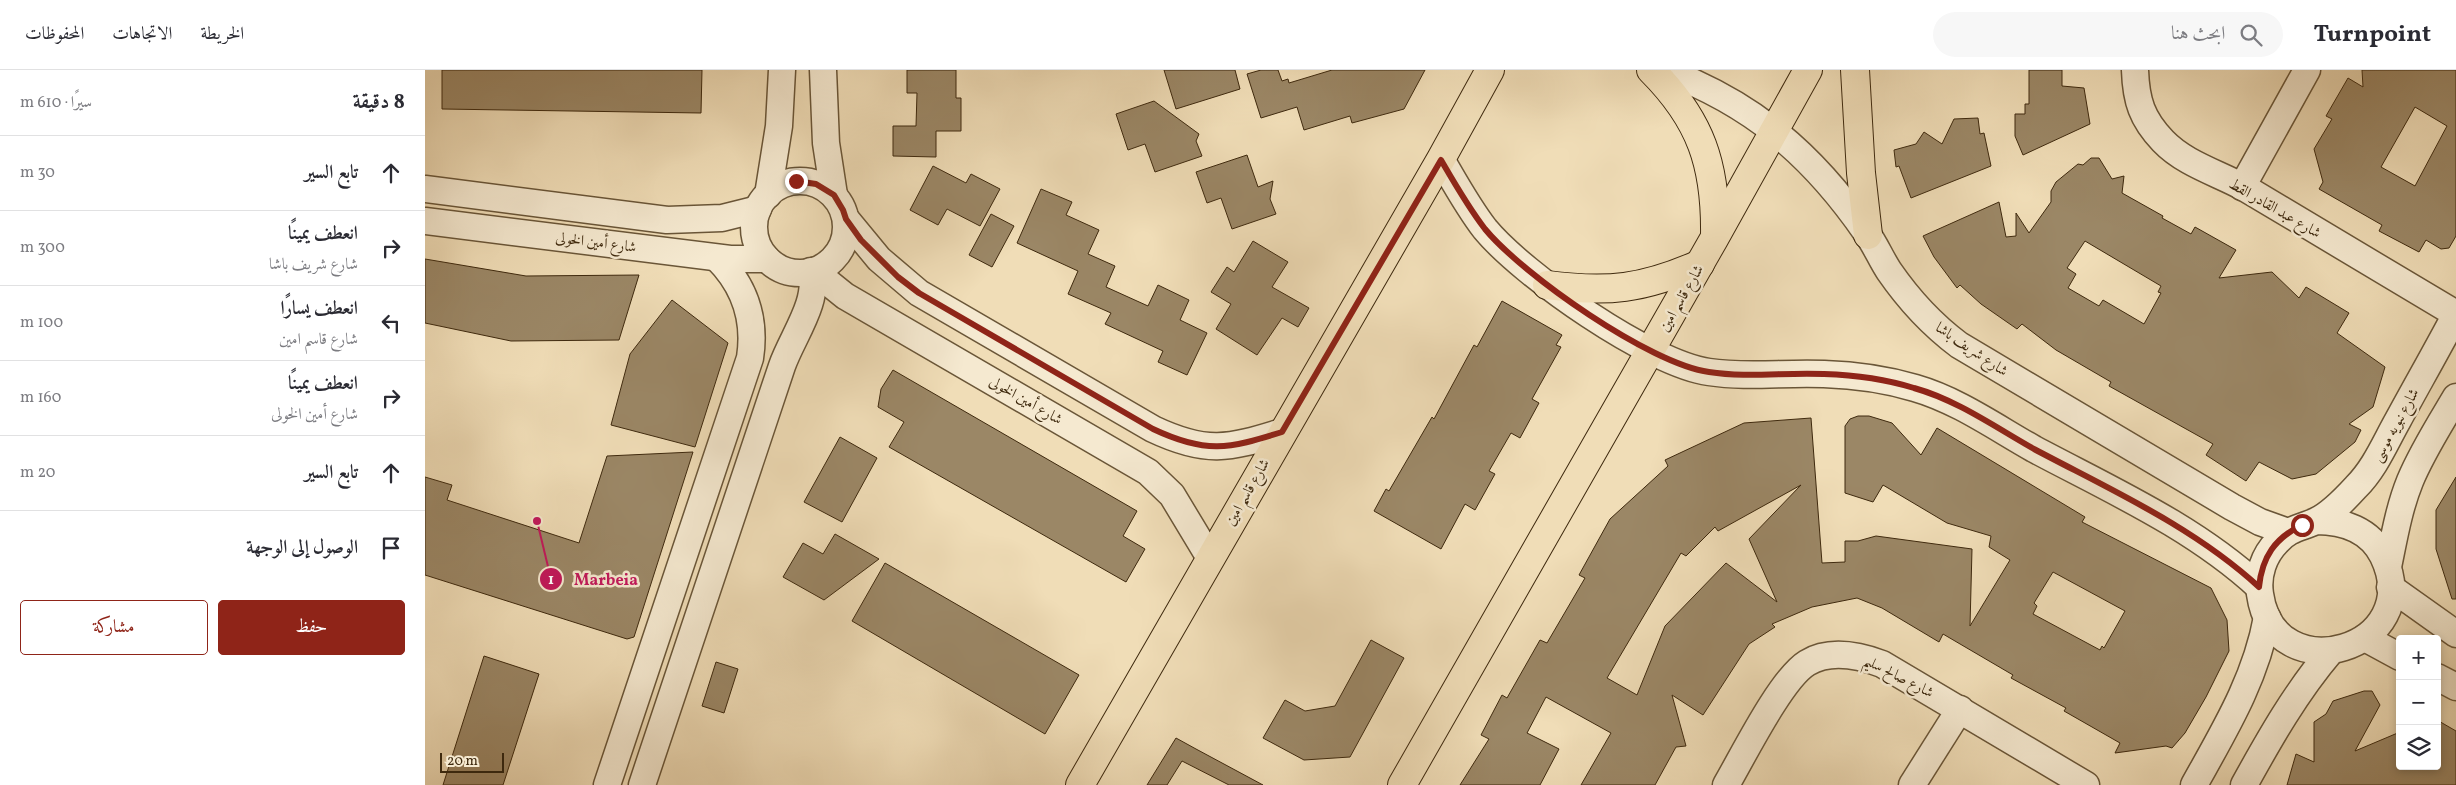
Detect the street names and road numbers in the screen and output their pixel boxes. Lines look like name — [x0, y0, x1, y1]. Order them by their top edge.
street label: شارع عبد القادر القط — [2224, 174, 2324, 245]
street label: شارع أمين الخولى — [554, 226, 638, 260]
street label: شارع قاسم امين — [1655, 261, 1712, 338]
street label: شارع شريف باشا — [1930, 318, 2012, 383]
street label: شارع أمين الخولى — [984, 370, 1067, 432]
street label: شارع نبويه موسى — [2367, 385, 2426, 467]
street label: شارع قاسم امين — [1221, 455, 1278, 532]
street label: شارع صالح سليم — [1858, 651, 1937, 707]

